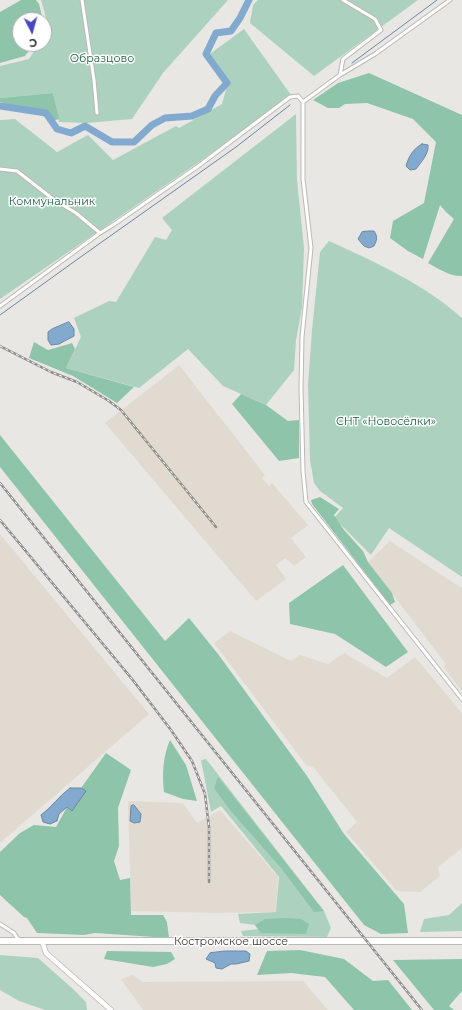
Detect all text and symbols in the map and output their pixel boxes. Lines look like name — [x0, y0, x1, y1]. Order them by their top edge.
north arrow — [12, 12, 52, 52]
text: С — [28, 36, 38, 50]
park label: Образцово — [70, 52, 134, 66]
park label: Коммунальник — [9, 195, 95, 209]
park label: СНТ «Новосёлки» — [336, 415, 436, 429]
street label: Костромское шоссе — [174, 935, 288, 949]

